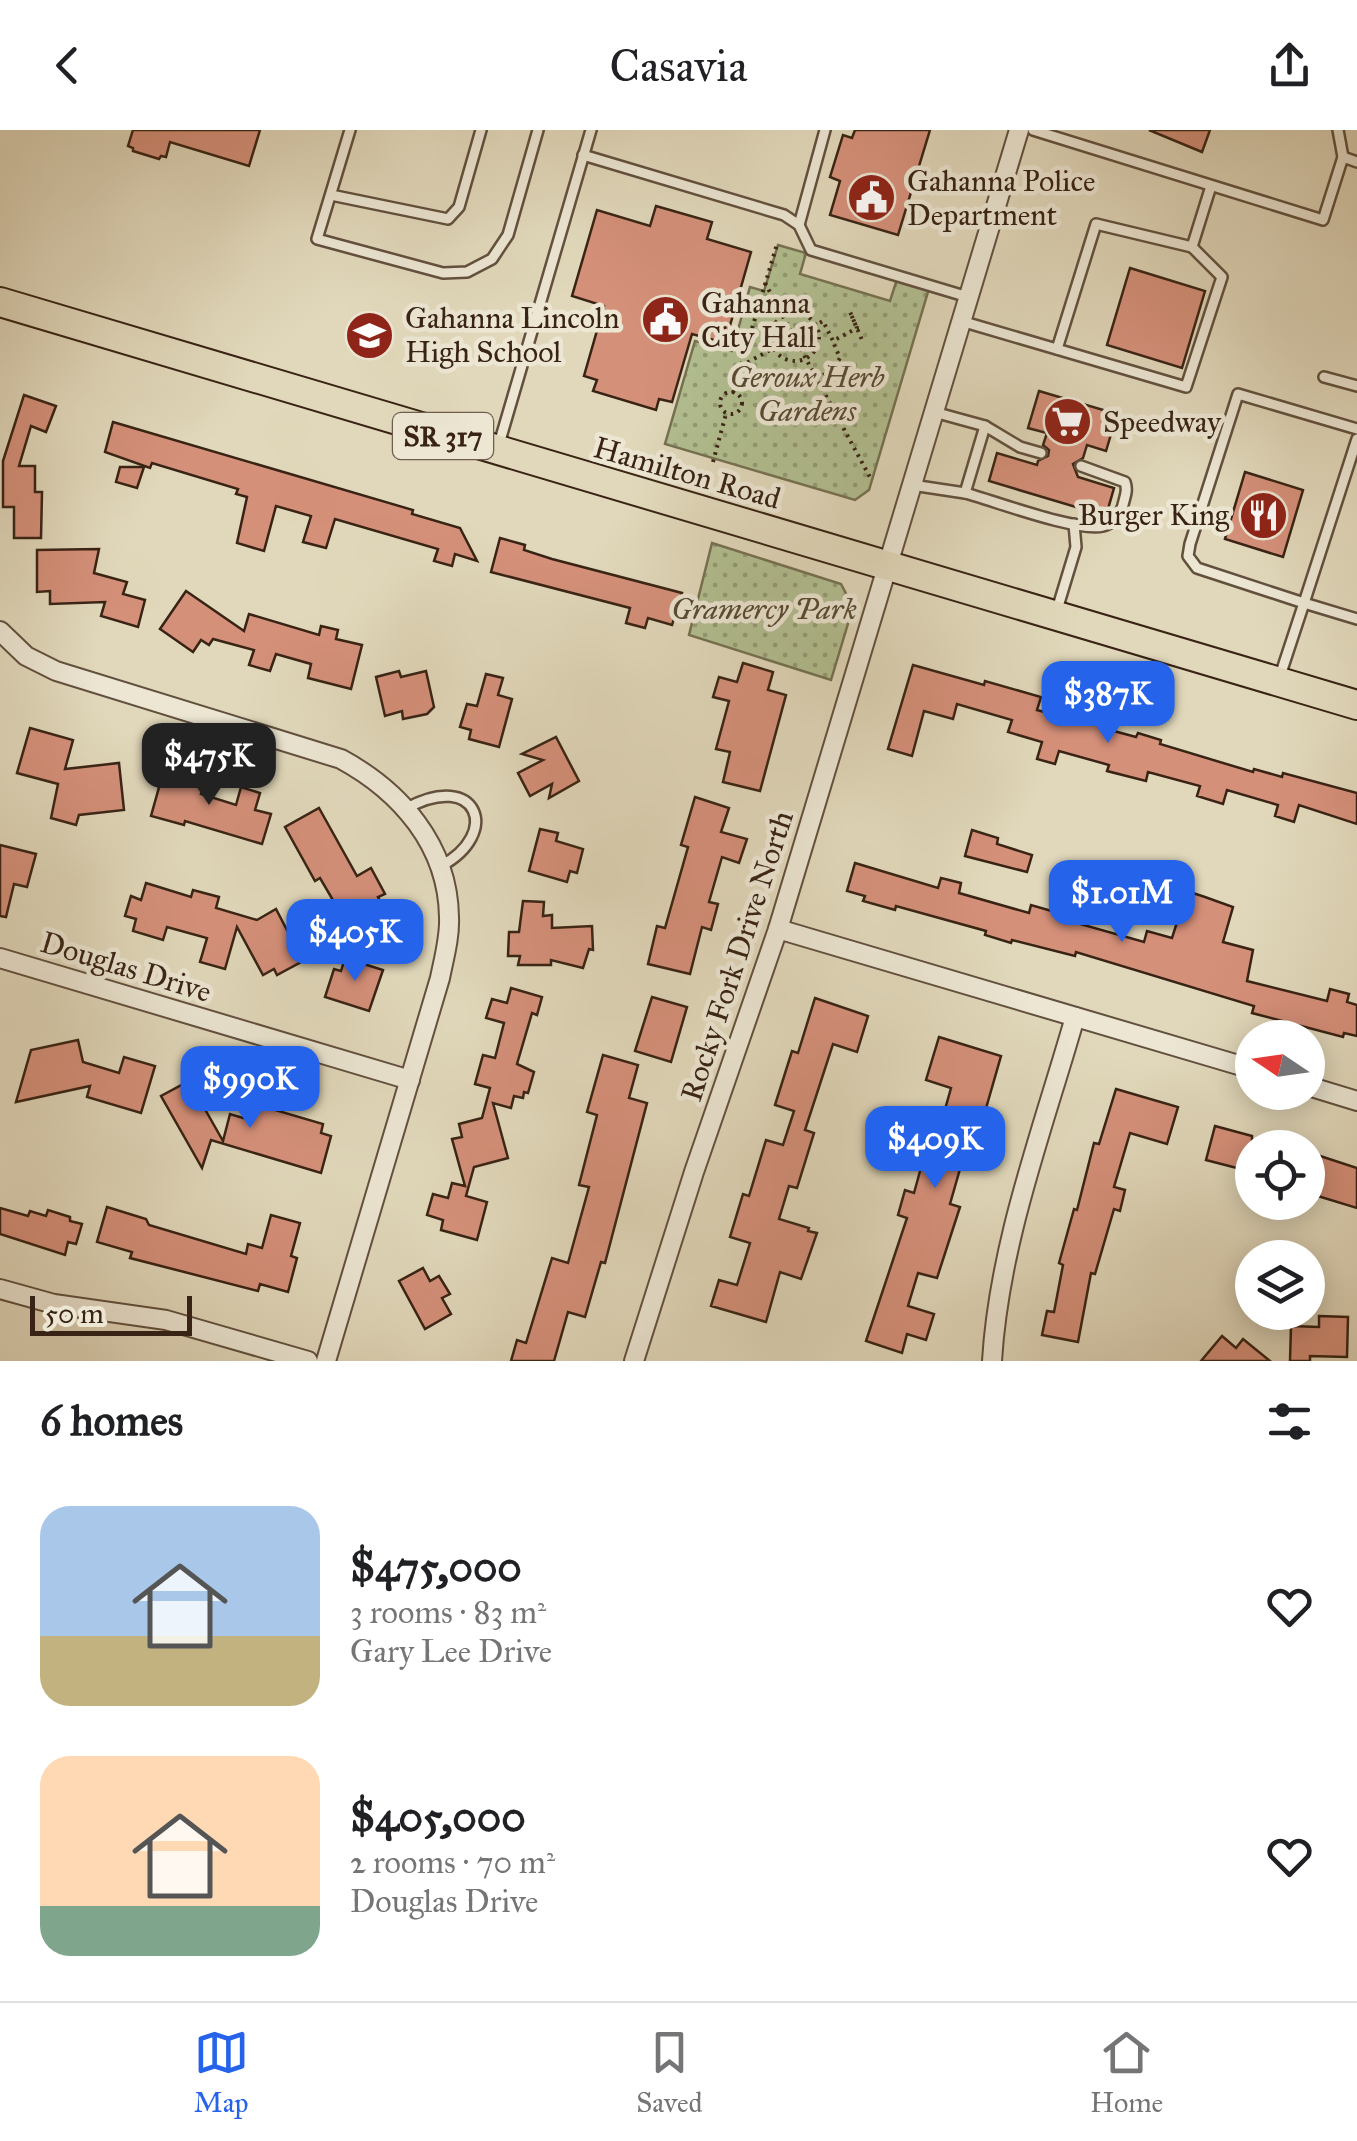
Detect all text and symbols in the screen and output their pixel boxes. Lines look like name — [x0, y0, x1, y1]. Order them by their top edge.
icon: back — [40, 38, 95, 93]
text: Casavia — [610, 38, 747, 93]
icon: share — [1262, 38, 1317, 93]
place label: Gahanna Police Department — [907, 163, 1096, 233]
public building icon: Gahanna Police Department — [846, 172, 898, 224]
place label: Gahanna City Hall — [701, 285, 816, 355]
public building icon: Gahanna City Hall — [640, 294, 692, 346]
place label: Gahanna Lincoln High School — [405, 300, 619, 370]
school or university icon: Gahanna Lincoln High School — [344, 309, 396, 361]
park label: Geroux Herb Gardens — [729, 359, 885, 429]
supermarket icon: Speedway — [1042, 396, 1094, 448]
place label: Speedway — [1103, 404, 1222, 440]
road number: SR 317 — [393, 413, 493, 459]
street label: Hamilton Road — [589, 429, 785, 517]
restaurant icon: Burger King — [1238, 489, 1290, 541]
place label: Burger King — [1078, 497, 1230, 533]
park label: Gramercy Park — [671, 591, 857, 627]
pin: $387K — [1038, 661, 1178, 746]
text: $387K — [1064, 674, 1152, 713]
pin: $475K — [139, 723, 279, 808]
text: $475K — [164, 736, 254, 775]
street label: Rocky Fork Drive North — [673, 806, 801, 1106]
pin: $1.01M — [1041, 860, 1203, 945]
text: $1.01M — [1071, 873, 1173, 912]
pin: $405K — [285, 899, 425, 984]
text: $405K — [308, 912, 402, 951]
street label: Douglas Drive — [36, 924, 216, 1010]
north arrow — [1235, 1020, 1325, 1110]
map controls — [1235, 1020, 1325, 1330]
pin: $990K — [180, 1046, 320, 1131]
text: $990K — [203, 1059, 297, 1098]
pin: $409K — [865, 1106, 1005, 1191]
text: $409K — [887, 1119, 983, 1158]
button: locate — [1235, 1130, 1325, 1220]
button: layers — [1235, 1240, 1325, 1330]
scale bar — [30, 1291, 192, 1336]
text: 50 m — [45, 1296, 104, 1331]
icon: filters — [1262, 1394, 1317, 1449]
text: 6 homes — [40, 1395, 183, 1447]
text: $475,000 — [350, 1541, 522, 1593]
icon: home — [120, 1546, 240, 1666]
icon: heart — [1262, 1579, 1317, 1634]
text: 3 rooms · 83 m² — [350, 1593, 546, 1632]
text: Gary Lee Drive — [350, 1632, 552, 1671]
text: $405,000 — [350, 1791, 526, 1843]
icon: home — [120, 1796, 240, 1916]
icon: heart — [1262, 1829, 1317, 1884]
text: 2 rooms · 70 m² — [350, 1843, 555, 1882]
text: Douglas Drive — [350, 1882, 538, 1921]
tab: Map — [194, 2025, 249, 2120]
tab: Saved — [636, 2025, 703, 2120]
tab: Home — [1090, 2025, 1163, 2120]

